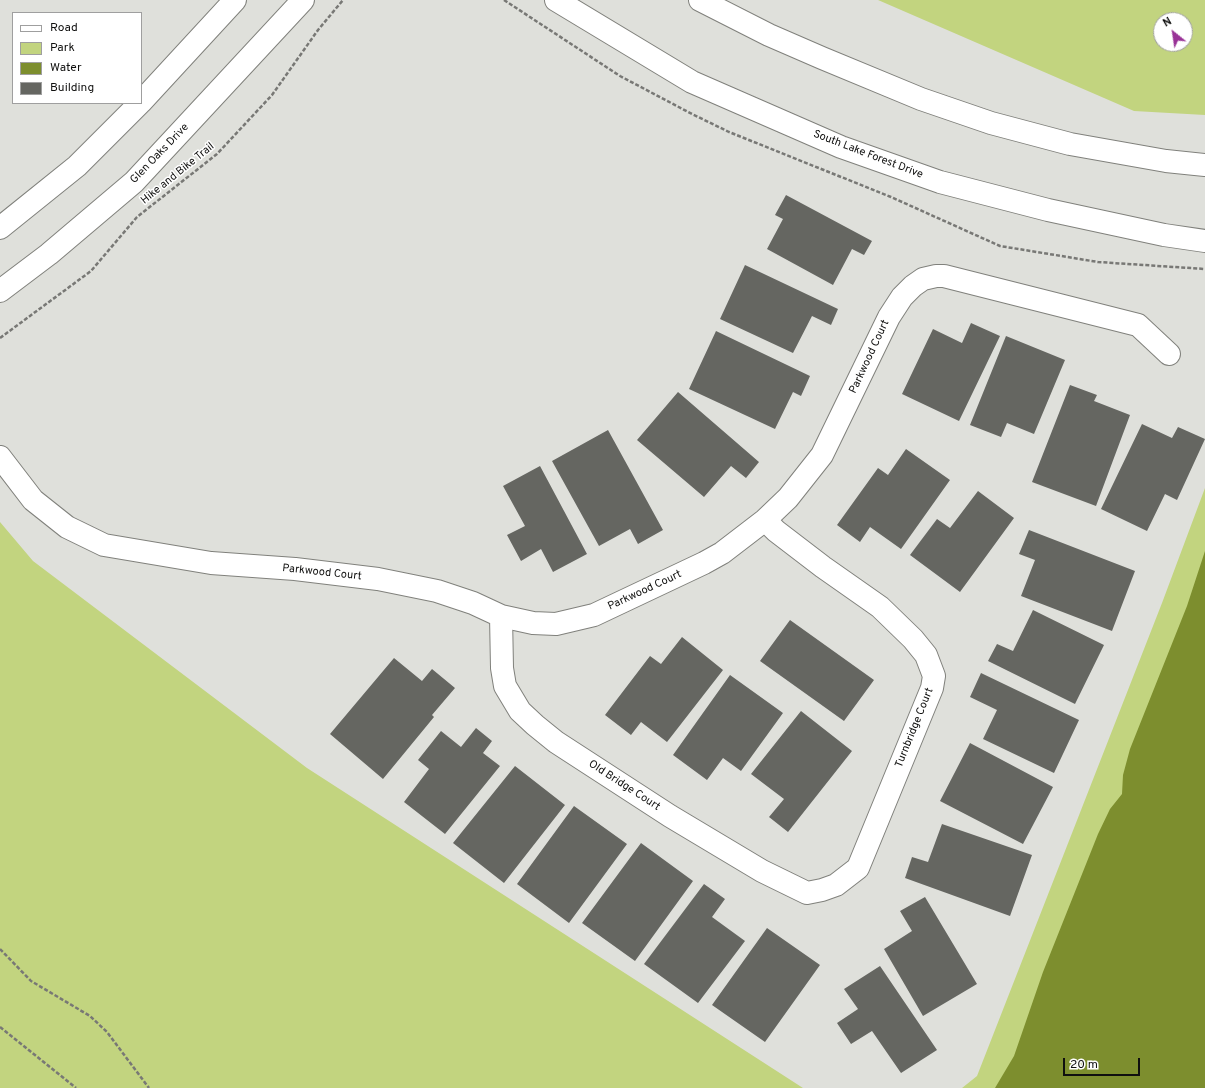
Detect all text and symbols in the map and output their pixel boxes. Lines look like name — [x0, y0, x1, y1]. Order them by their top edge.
legend — [12, 12, 142, 104]
north arrow — [1153, 12, 1193, 52]
text: N — [1161, 14, 1174, 31]
text: Road — [50, 20, 78, 36]
text: Park — [50, 40, 75, 56]
text: Water — [50, 60, 82, 76]
text: Building — [50, 80, 94, 96]
street label: Glen Oaks Drive — [128, 121, 192, 187]
street label: South Lake Forest Drive — [811, 128, 925, 182]
street label: Hike and Bike Trail — [139, 140, 217, 208]
street label: Parkwood Court — [847, 318, 893, 396]
street label: Parkwood Court — [282, 562, 362, 584]
street label: Parkwood Court — [606, 568, 684, 614]
street label: Turnbridge Court — [893, 686, 937, 770]
street label: Old Bridge Court — [586, 758, 662, 814]
scale bar — [1065, 1050, 1142, 1076]
text: 20 m — [1070, 1057, 1098, 1073]

